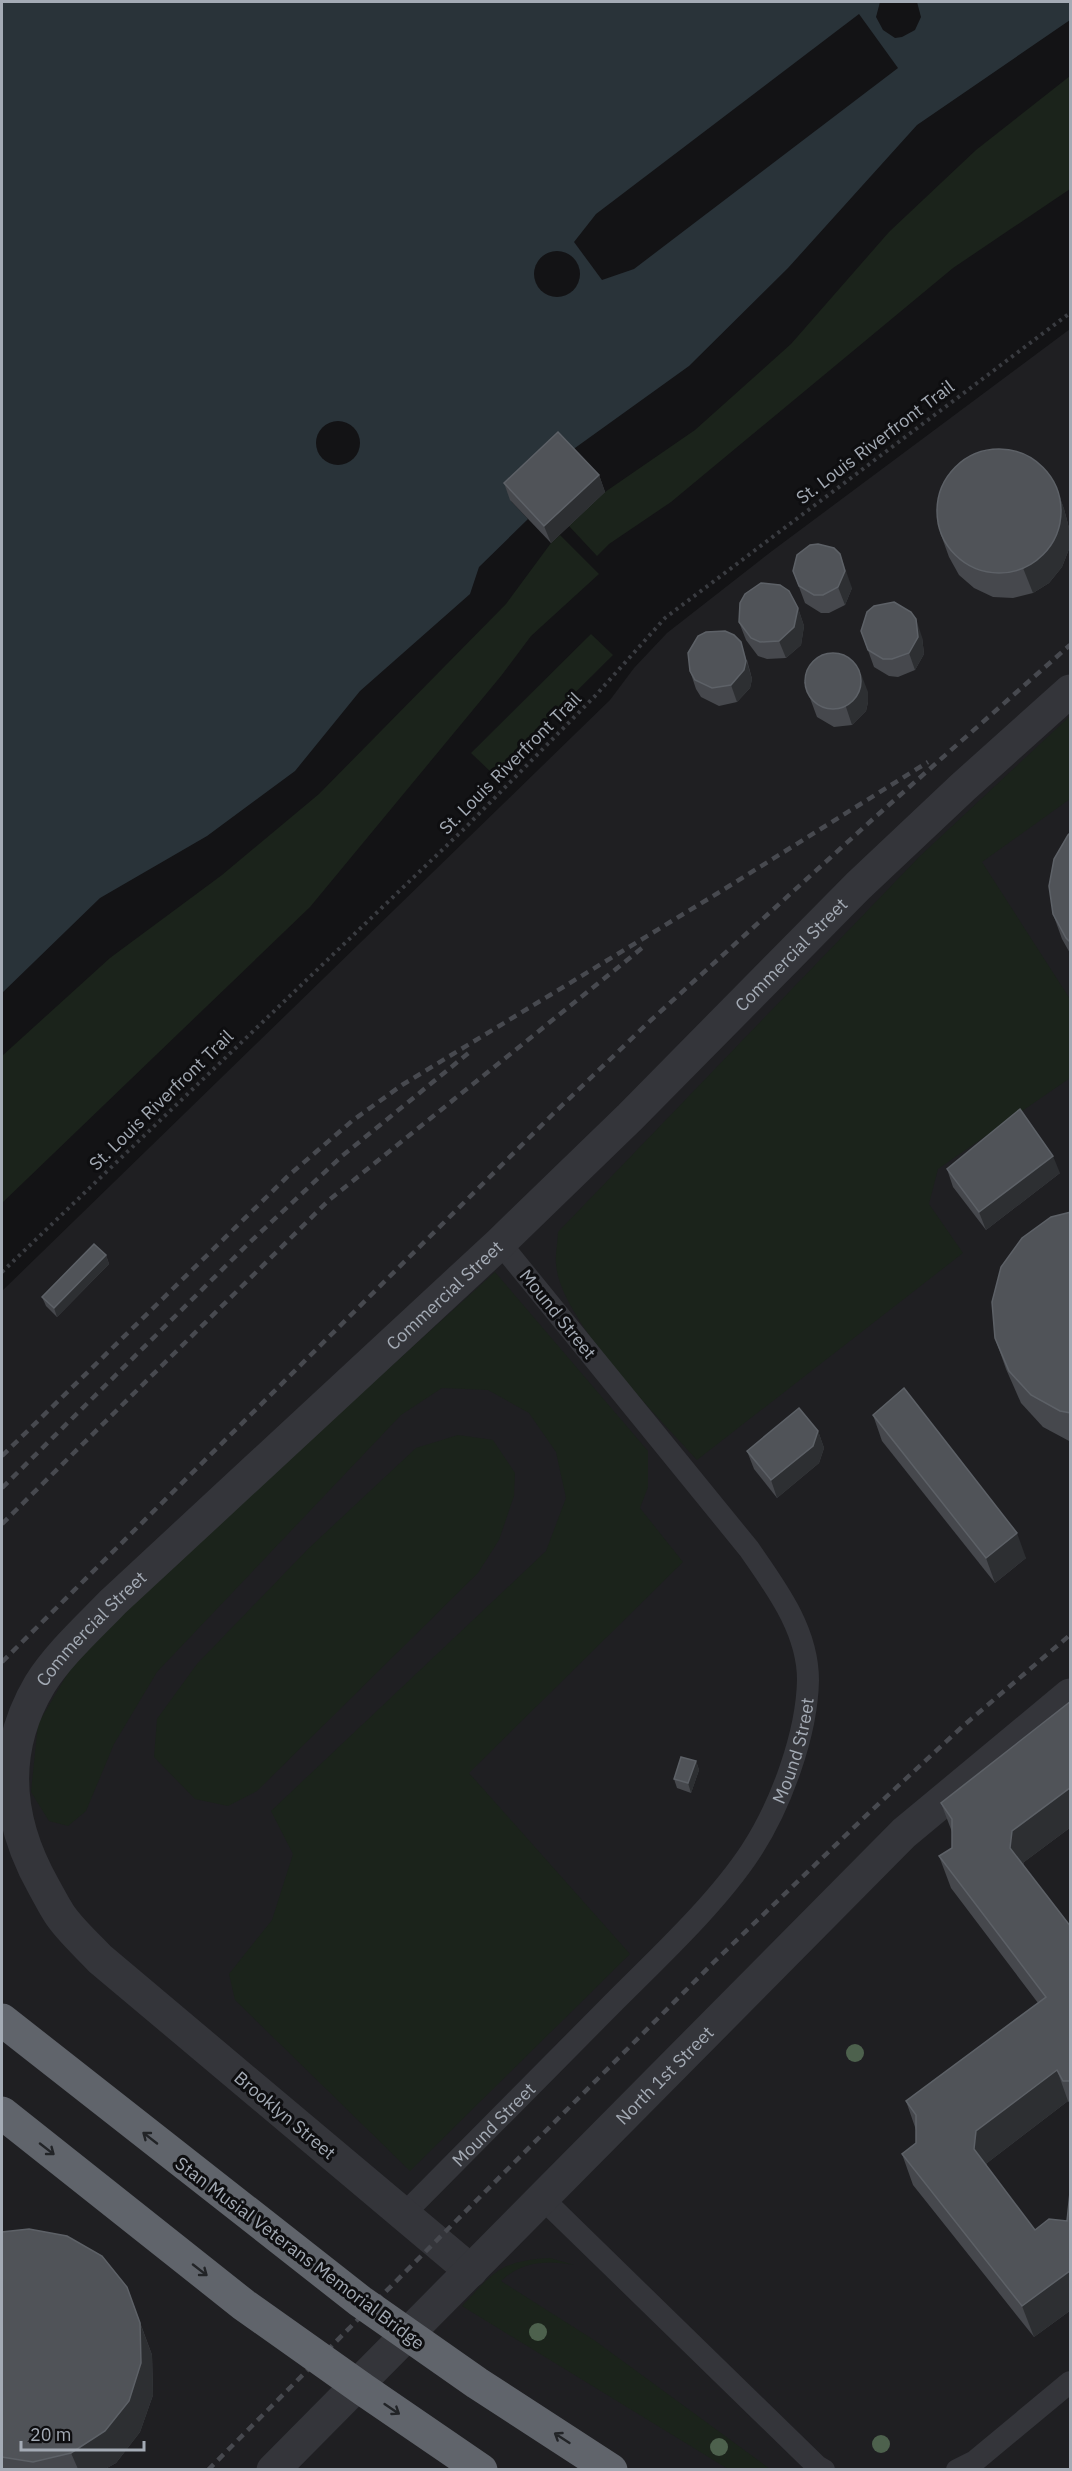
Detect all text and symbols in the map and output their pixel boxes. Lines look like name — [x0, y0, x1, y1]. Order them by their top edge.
street label: St. Louis Riverfront Trail — [791, 375, 959, 509]
street label: St. Louis Riverfront Trail — [434, 687, 586, 839]
street label: Commercial Street — [730, 892, 852, 1016]
street label: St. Louis Riverfront Trail — [84, 1025, 238, 1175]
street label: Commercial Street — [381, 1235, 507, 1355]
street label: Mound Street — [515, 1264, 601, 1364]
street label: Commercial Street — [31, 1566, 151, 1690]
street label: Mound Street — [767, 1696, 818, 1807]
street label: North 1st Street — [610, 2021, 718, 2129]
street label: Brooklyn Street — [230, 2066, 340, 2164]
street label: Mound Street — [447, 2077, 540, 2171]
one-way arrow — [142, 2131, 158, 2144]
one-way arrow — [39, 2142, 55, 2155]
street label: Stan Musial Veterans Memorial Bridge — [171, 2152, 429, 2354]
one-way arrow — [192, 2263, 208, 2276]
one-way arrow — [383, 2403, 400, 2415]
scale bar — [21, 2414, 144, 2452]
text: 20 m — [30, 2423, 72, 2446]
one-way arrow — [554, 2432, 570, 2444]

